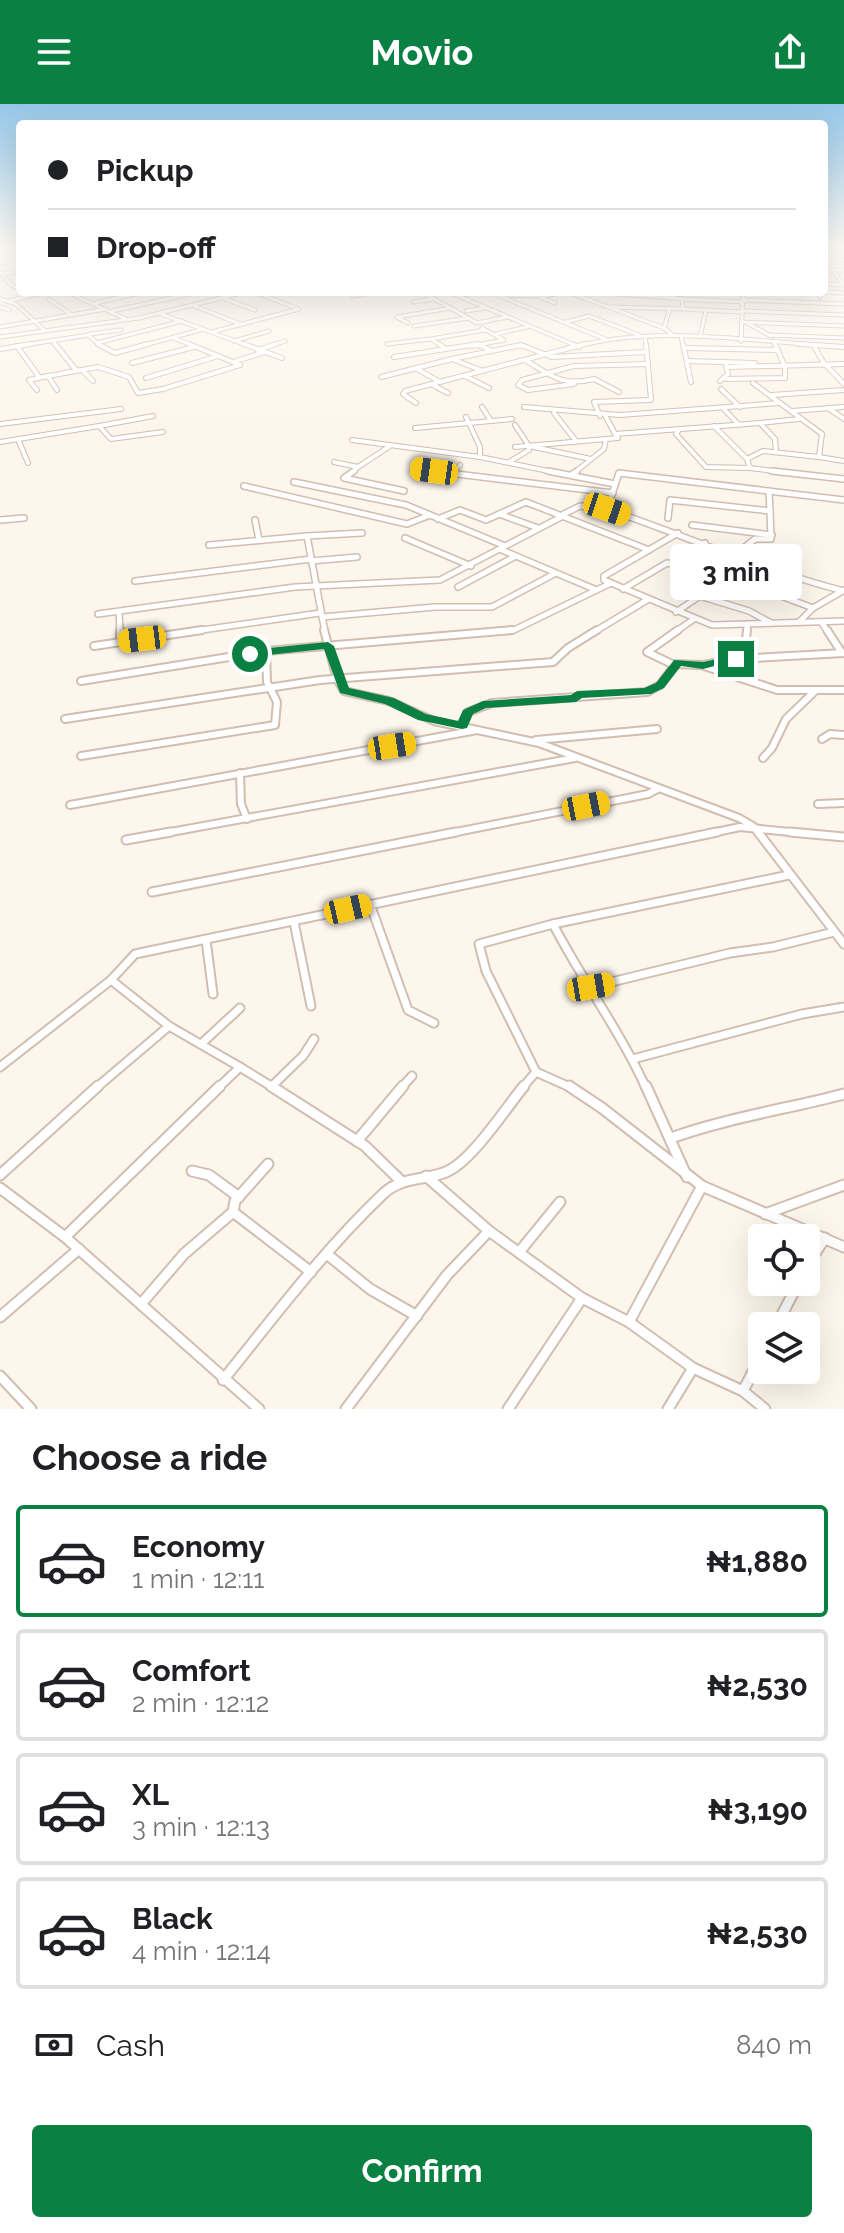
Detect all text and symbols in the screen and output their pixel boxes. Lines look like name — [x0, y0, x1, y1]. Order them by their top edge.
icon: menu — [32, 30, 76, 74]
icon: share — [768, 30, 812, 74]
text: Movio — [371, 31, 473, 73]
text: Pickup — [96, 153, 194, 188]
text: Drop-off — [96, 230, 216, 265]
car — [409, 456, 459, 486]
car — [580, 490, 634, 528]
callout: 3 min — [670, 543, 802, 599]
text: 3 min — [702, 557, 770, 587]
car — [117, 624, 167, 654]
route start — [232, 636, 268, 672]
route end — [718, 641, 754, 677]
car — [366, 730, 418, 762]
car — [560, 790, 612, 822]
car — [322, 892, 374, 926]
car — [565, 971, 617, 1003]
map controls — [748, 1224, 820, 1384]
button: locate — [748, 1224, 820, 1296]
button: layers — [748, 1312, 820, 1384]
text: Choose a ride — [32, 1436, 267, 1478]
icon: car — [36, 1525, 108, 1597]
text: Economy — [132, 1529, 265, 1564]
text: ₦1,880 — [706, 1544, 808, 1579]
text: 1 min · 12:11 — [132, 1564, 264, 1594]
icon: car — [36, 1649, 108, 1721]
text: Comfort — [132, 1653, 251, 1688]
text: ₦2,530 — [707, 1668, 808, 1703]
text: 2 min · 12:12 — [132, 1688, 269, 1718]
icon: car — [36, 1773, 108, 1845]
text: XL — [132, 1777, 169, 1812]
text: ₦3,190 — [708, 1792, 808, 1827]
text: 3 min · 12:13 — [132, 1812, 270, 1842]
icon: car — [36, 1897, 108, 1969]
text: Black — [132, 1901, 213, 1936]
text: ₦2,530 — [707, 1916, 808, 1951]
text: 4 min · 12:14 — [132, 1936, 271, 1966]
icon: cash — [32, 2023, 76, 2067]
text: Cash — [96, 2028, 165, 2063]
text: 840 m — [736, 2030, 812, 2060]
button: Confirm — [32, 2125, 812, 2217]

